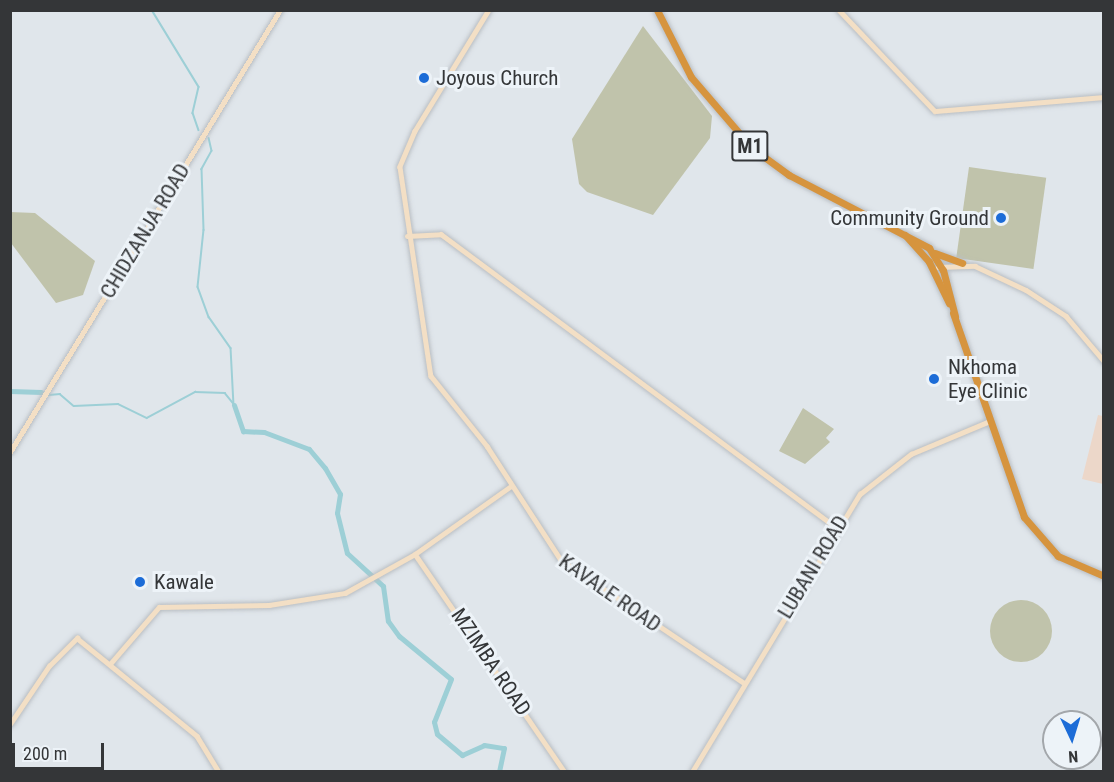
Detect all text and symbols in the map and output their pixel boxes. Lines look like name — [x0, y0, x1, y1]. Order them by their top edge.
place label: Joyous Church — [436, 65, 558, 91]
marker: Joyous Church — [417, 71, 431, 85]
road number: M1 — [730, 129, 770, 163]
street label: CHIDZANJA ROAD — [95, 159, 195, 303]
place label: Community Ground — [830, 205, 989, 231]
marker: Community Ground — [994, 211, 1008, 225]
place label: Nkhoma Eye Clinic — [948, 354, 1028, 404]
marker: Nkhoma Eye Clinic — [925, 370, 943, 388]
street label: LUBANI ROAD — [772, 511, 854, 623]
street label: KAVALE ROAD — [554, 549, 666, 637]
place label: Kawale — [154, 569, 214, 595]
marker: Kawale — [131, 573, 149, 591]
street label: MZIMBA ROAD — [446, 604, 536, 720]
north arrow — [1042, 710, 1102, 770]
scale bar — [15, 731, 106, 769]
text: 200 m — [23, 743, 67, 764]
text: N — [1068, 747, 1079, 766]

